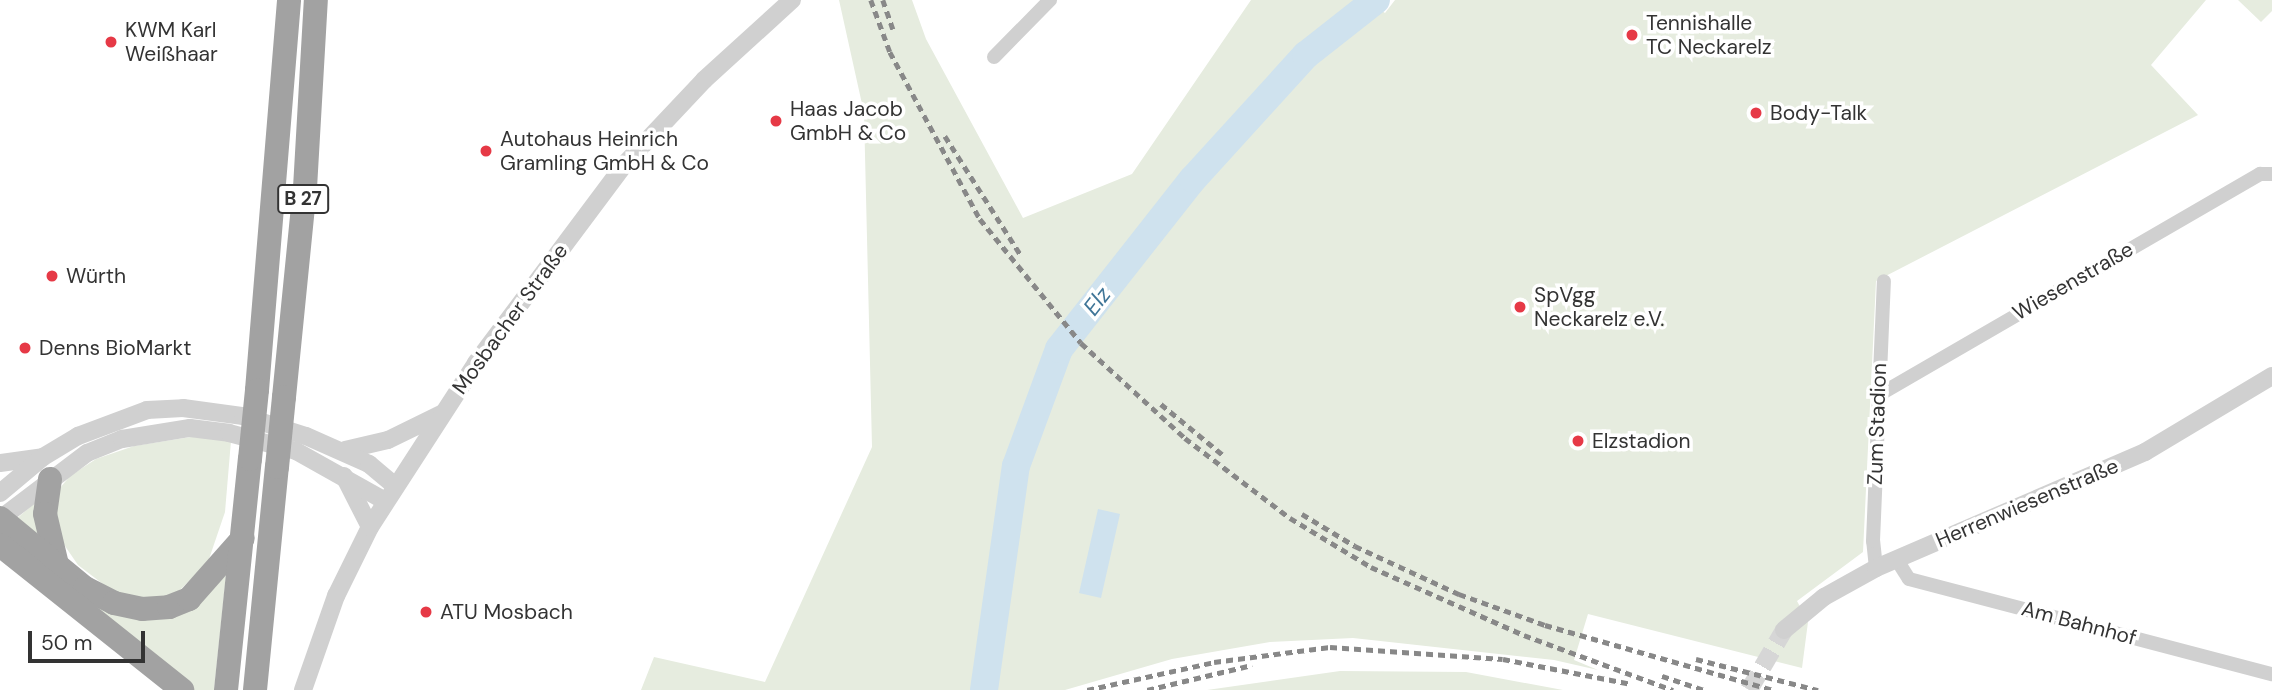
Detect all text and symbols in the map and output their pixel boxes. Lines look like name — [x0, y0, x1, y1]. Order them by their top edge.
place label: Tennishalle TC Neckarelz — [1646, 10, 1772, 60]
place label: KWM Karl Weißhaar — [125, 17, 218, 67]
marker: Tennishalle TC Neckarelz — [1624, 27, 1640, 43]
marker: KWM Karl Weißhaar — [103, 34, 119, 50]
place label: Haas Jacob GmbH & Co — [790, 96, 906, 146]
place label: Body-Talk — [1770, 100, 1867, 126]
marker: Body-Talk — [1748, 105, 1764, 121]
marker: Haas Jacob GmbH & Co — [768, 113, 784, 129]
place label: Autohaus Heinrich Gramling GmbH & Co — [500, 126, 709, 176]
marker: Autohaus Heinrich Gramling GmbH & Co — [478, 143, 494, 159]
road number: B 27 — [277, 183, 329, 214]
street label: Wiesenstraße — [2008, 236, 2138, 326]
street label: Mosbacher Straße — [447, 239, 573, 399]
place label: Würth — [66, 263, 126, 289]
marker: Würth — [44, 268, 60, 284]
water label: Elz — [1077, 281, 1117, 321]
place label: SpVgg Neckarelz e.V. — [1534, 282, 1664, 332]
marker: SpVgg Neckarelz e.V. — [1512, 299, 1528, 315]
place label: Denns BioMarkt — [39, 335, 191, 361]
marker: Denns BioMarkt — [17, 340, 33, 356]
street label: Zum Stadion — [1862, 362, 1892, 486]
place label: Elzstadion — [1592, 428, 1691, 454]
marker: Elzstadion — [1570, 433, 1586, 449]
street label: Herrenwiesenstraße — [1932, 453, 2122, 553]
street label: Am Bahnhof — [2019, 596, 2139, 650]
place label: ATU Mosbach — [440, 599, 573, 625]
marker: ATU Mosbach — [418, 604, 434, 620]
scale bar — [32, 616, 149, 660]
text: 50 m — [41, 629, 92, 657]

